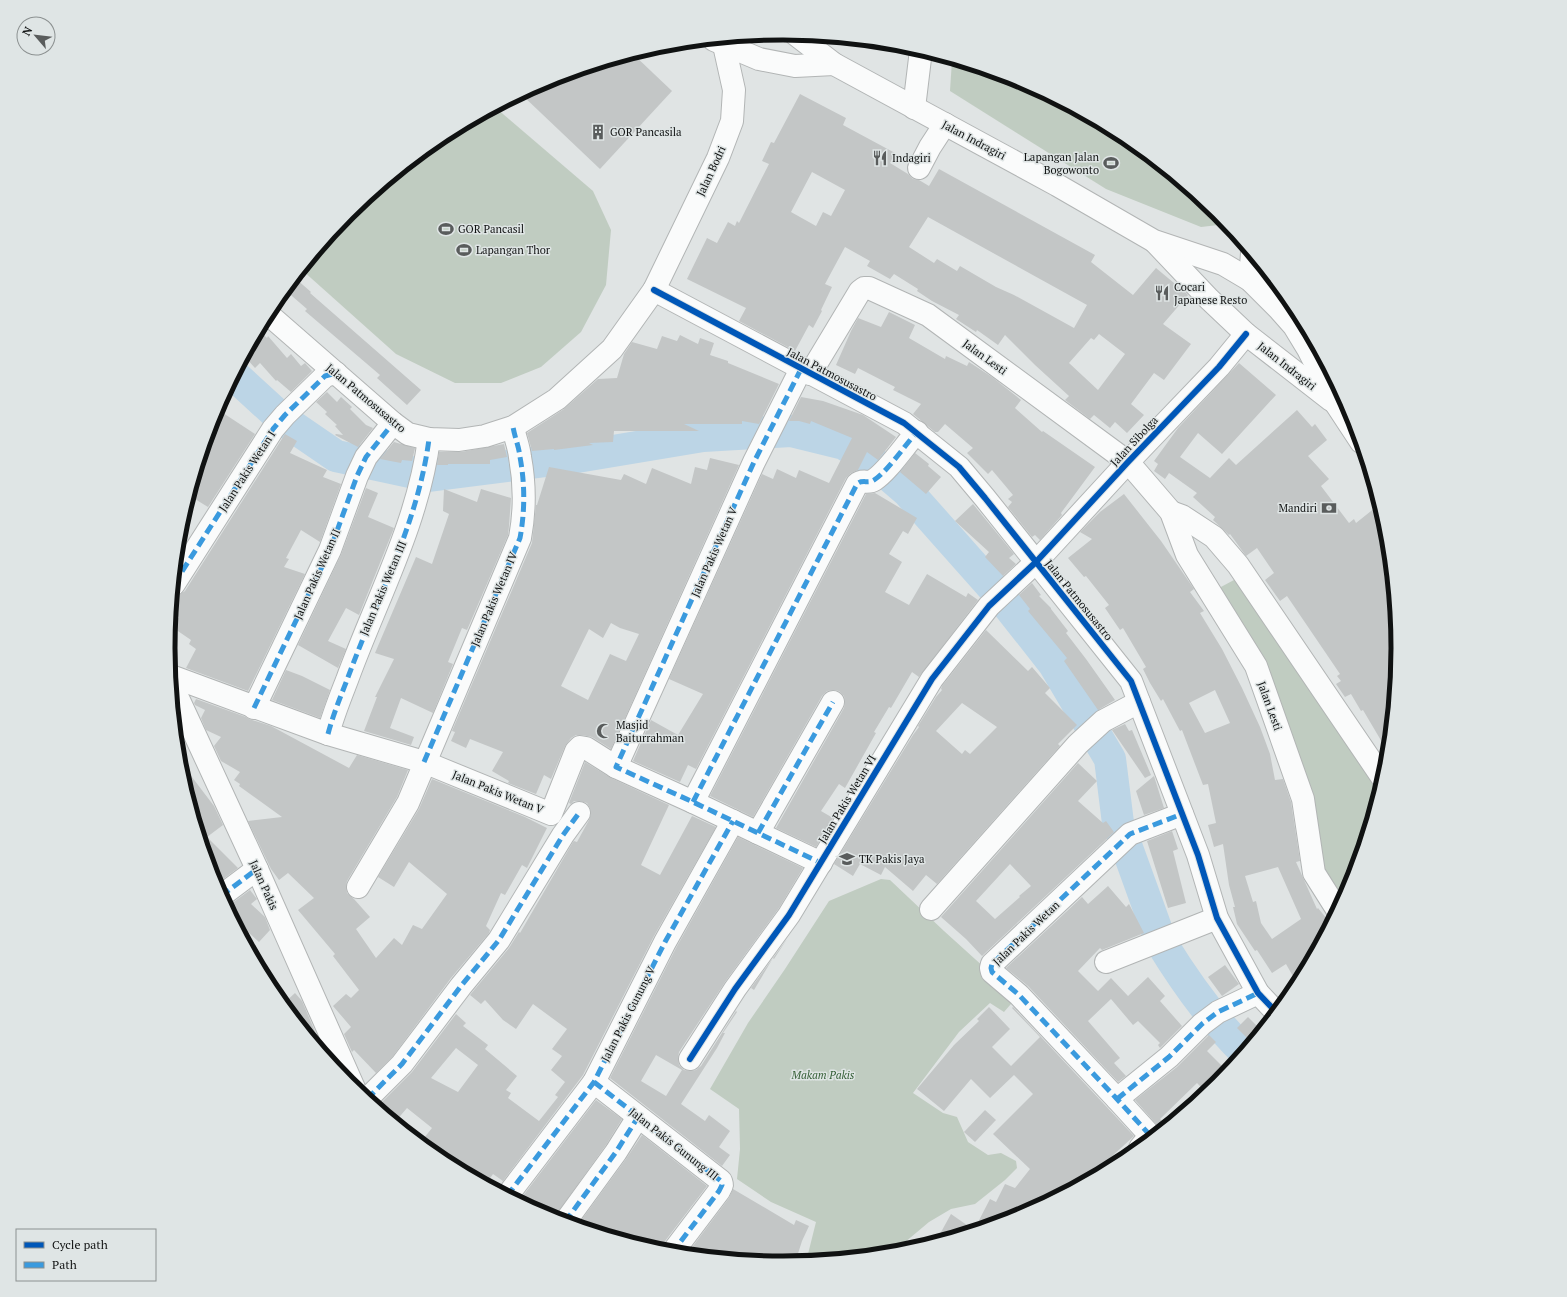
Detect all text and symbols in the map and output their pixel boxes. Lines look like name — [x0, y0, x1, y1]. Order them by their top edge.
north arrow — [16, 16, 56, 56]
text: N — [19, 24, 36, 38]
street label: Jalan Indragiri — [940, 117, 1008, 163]
building icon: GOR Pancasila — [589, 123, 607, 141]
place label: GOR Pancasila — [610, 125, 682, 139]
street label: Jalan Bodri — [693, 144, 729, 198]
restaurant icon: Indagiri — [871, 149, 889, 167]
place label: Lapangan Jalan Bogowonto — [1024, 150, 1099, 177]
place label: Indagiri — [892, 151, 931, 165]
sports icon: Lapangan Jalan Bogowonto — [1102, 154, 1120, 172]
sports icon: GOR Pancasil — [437, 220, 455, 238]
place label: GOR Pancasil — [458, 222, 524, 236]
sports icon: Lapangan Thor — [455, 241, 473, 259]
place label: Lapangan Thor — [476, 243, 551, 257]
place label: Cocari Japanese Resto — [1174, 280, 1247, 307]
restaurant icon: Cocari Japanese Resto — [1153, 284, 1171, 302]
street label: Jalan Lesti — [960, 336, 1010, 378]
street label: Jalan Indragiri — [1255, 339, 1319, 393]
street label: Jalan Patmosusastro — [785, 344, 879, 404]
street label: Jalan Patmosusastro — [323, 361, 409, 435]
street label: Jalan Sibolga — [1107, 413, 1161, 469]
street label: Jalan Pakis Wetan I — [216, 428, 278, 514]
bank icon: Mandiri — [1320, 499, 1338, 517]
place label: Mandiri — [1278, 501, 1317, 515]
street label: Jalan Pakis Wetan V — [688, 504, 740, 599]
street label: Jalan Pakis Wetan II — [291, 526, 343, 621]
street label: Jalan Pakis Wetan III — [357, 538, 409, 637]
street label: Jalan Pakis Wetan IV — [468, 549, 520, 648]
street label: Jalan Patmosusastro — [1042, 557, 1116, 643]
street label: Jalan Lesti — [1255, 680, 1285, 732]
place label: Masjid Baiturrahman — [616, 718, 685, 745]
mosque icon: Masjid Baiturrahman — [595, 722, 613, 740]
street label: Jalan Pakis Wetan VI — [815, 752, 879, 846]
street label: Jalan Pakis Wetan V — [450, 767, 546, 817]
school or university icon: TK Pakis Jaya — [838, 850, 856, 868]
place label: TK Pakis Jaya — [859, 852, 925, 866]
street label: Jalan Pakis — [247, 858, 281, 912]
street label: Jalan Pakis Wetan — [990, 897, 1063, 968]
street label: Jalan Pakis Gunung V — [598, 964, 658, 1064]
park label: Makam Pakis — [791, 1068, 855, 1082]
street label: Jalan Pakis Gunung III — [627, 1105, 721, 1183]
legend — [16, 1229, 156, 1281]
text: Cycle path — [52, 1237, 108, 1252]
text: Path — [52, 1257, 77, 1272]

